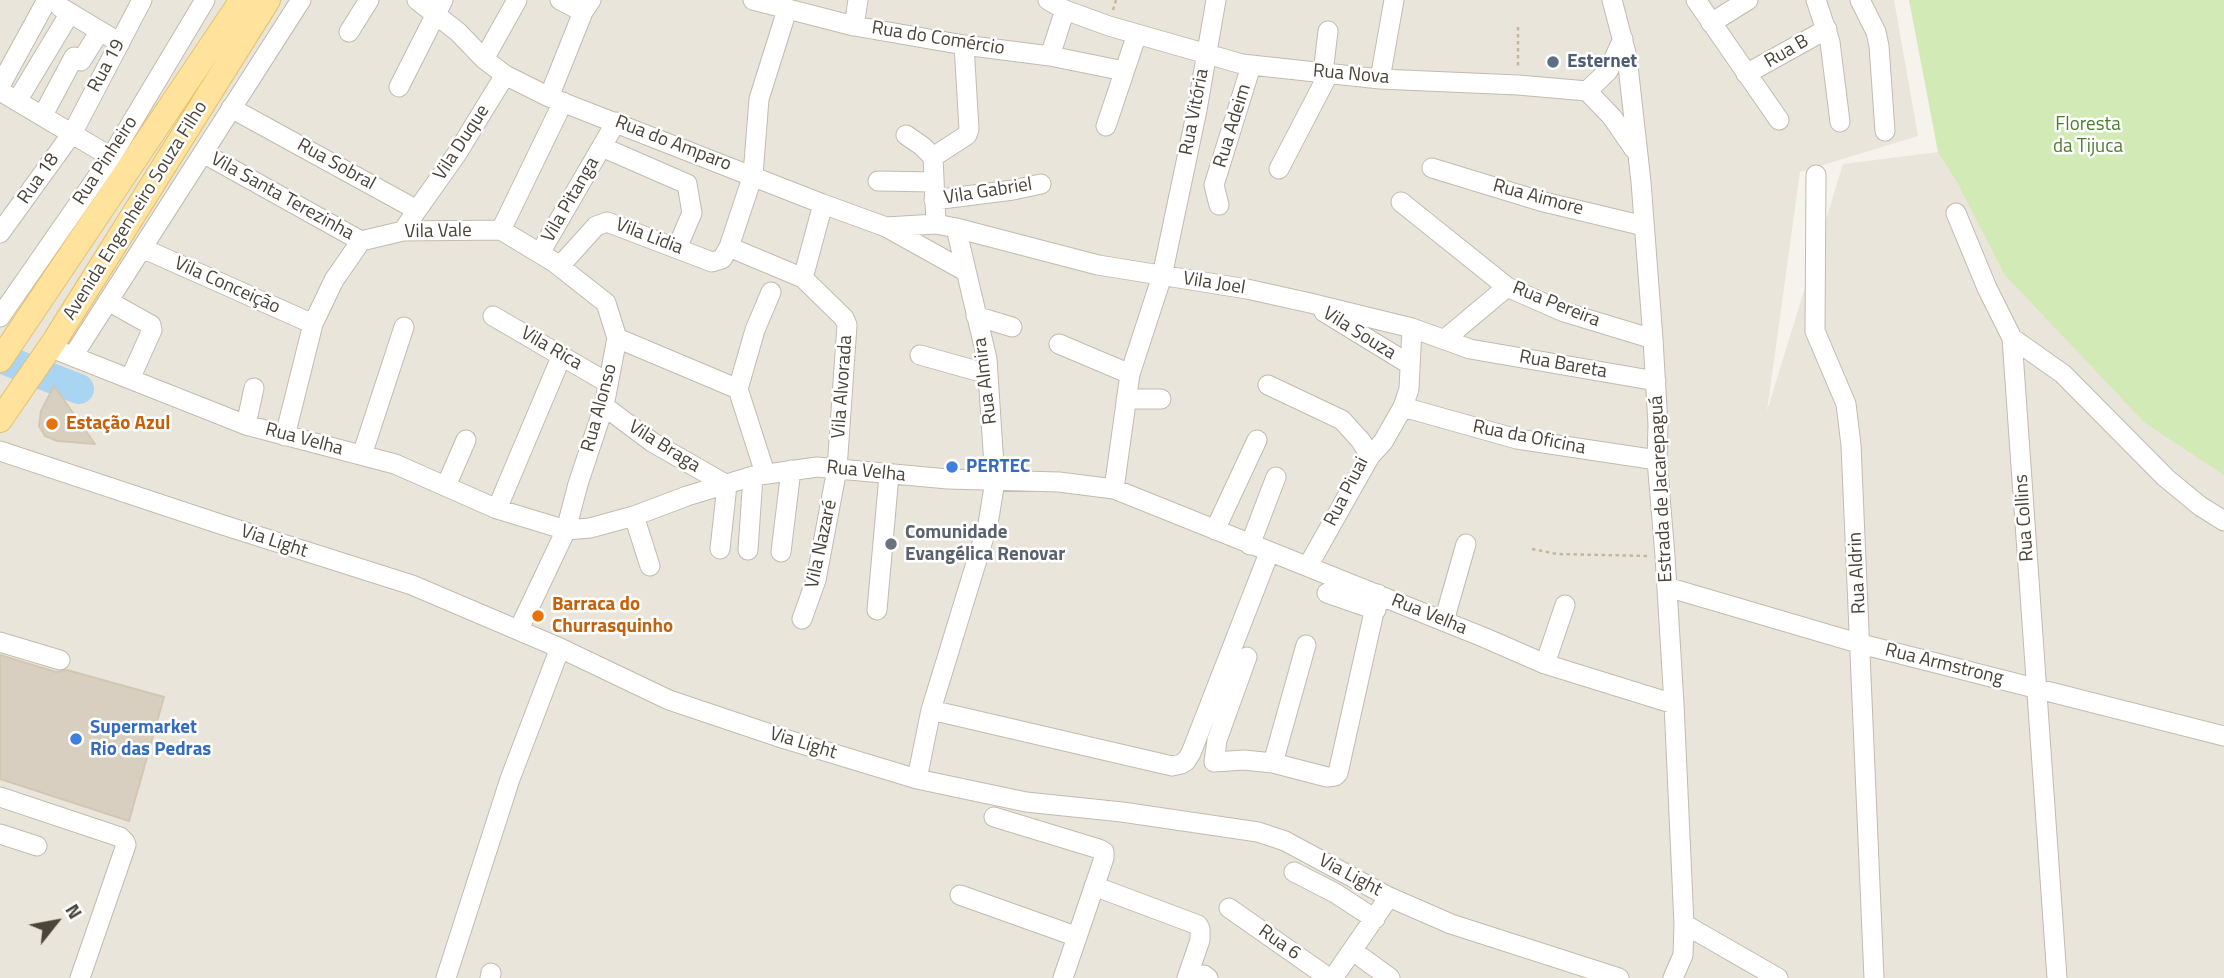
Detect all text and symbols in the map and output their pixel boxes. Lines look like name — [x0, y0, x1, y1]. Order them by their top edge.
street label: Rua do Comércio — [870, 17, 1006, 61]
street label: Rua B — [1761, 30, 1813, 74]
street label: Rua 19 — [84, 36, 130, 96]
place label: Esternet — [1567, 51, 1637, 73]
marker: Esternet — [1545, 54, 1561, 70]
street label: Rua Nova — [1312, 60, 1390, 90]
street label: Rua Vitória — [1175, 67, 1215, 157]
street label: Rua Adeim — [1209, 81, 1257, 171]
street label: Avenida Engenheiro Souza Filho — [59, 97, 213, 325]
street label: Vila Duque — [429, 101, 495, 185]
street label: Rua do Amparo — [612, 111, 734, 177]
street label: Rua Pinheiro — [69, 112, 143, 210]
park label: Floresta da Tijuca — [2053, 114, 2123, 158]
street label: Rua Sobral — [293, 134, 379, 196]
street label: Vila Santa Terezinha — [206, 148, 358, 246]
street label: Rua 18 — [13, 149, 65, 209]
street label: Vila Pitanga — [538, 153, 604, 247]
street label: Vila Gabriel — [942, 174, 1034, 210]
street label: Rua Aimore — [1490, 175, 1586, 221]
street label: Vila Lidia — [612, 214, 686, 260]
street label: Vila Vale — [404, 220, 472, 244]
street label: Vila Conceição — [171, 253, 283, 319]
street label: Vila Joel — [1181, 268, 1247, 300]
street label: Rua Pereira — [1509, 277, 1603, 333]
street label: Vila Souza — [1318, 303, 1400, 365]
street label: Vila Rica — [516, 322, 586, 376]
street label: Vila Alvorada — [828, 334, 858, 440]
street label: Rua Almira — [969, 336, 1003, 426]
street label: Rua Bareta — [1517, 346, 1609, 384]
street label: Rua Alonso — [577, 361, 623, 455]
street label: Estrada de Jacarepaguá — [1646, 395, 1678, 583]
place label: Estação Azul — [66, 413, 170, 435]
marker: Estação Azul — [44, 416, 60, 432]
street label: Vila Braga — [624, 416, 704, 478]
street label: Rua da Oficina — [1471, 416, 1587, 460]
street label: Rua Velha — [263, 419, 345, 461]
street label: Rua Piuai — [1320, 454, 1374, 530]
place label: PERTEC — [966, 456, 1030, 478]
street label: Rua Velha — [825, 457, 907, 487]
marker: PERTEC — [944, 459, 960, 475]
street label: Rua Collins — [2011, 474, 2039, 562]
street label: Vila Nazaré — [802, 498, 842, 590]
street label: Via Light — [238, 521, 310, 563]
place label: Comunidade Evangélica Renovar — [905, 522, 1065, 566]
street label: Rua Aldrin — [1844, 531, 1872, 615]
marker: Comunidade Evangélica Renovar — [883, 536, 899, 552]
street label: Rua Velha — [1388, 590, 1470, 640]
place label: Barraca do Churrasquinho — [552, 594, 673, 638]
marker: Barraca do Churrasquinho — [530, 608, 546, 624]
street label: Rua Armstrong — [1882, 639, 2006, 691]
place label: Supermarket Rio das Pedras — [90, 717, 211, 761]
street label: Via Light — [767, 723, 839, 765]
marker: Supermarket Rio das Pedras — [68, 731, 84, 747]
street label: Via Light — [1314, 850, 1386, 902]
north arrow — [21, 887, 91, 957]
text: N — [59, 898, 90, 924]
street label: Rua 6 — [1254, 920, 1304, 966]

